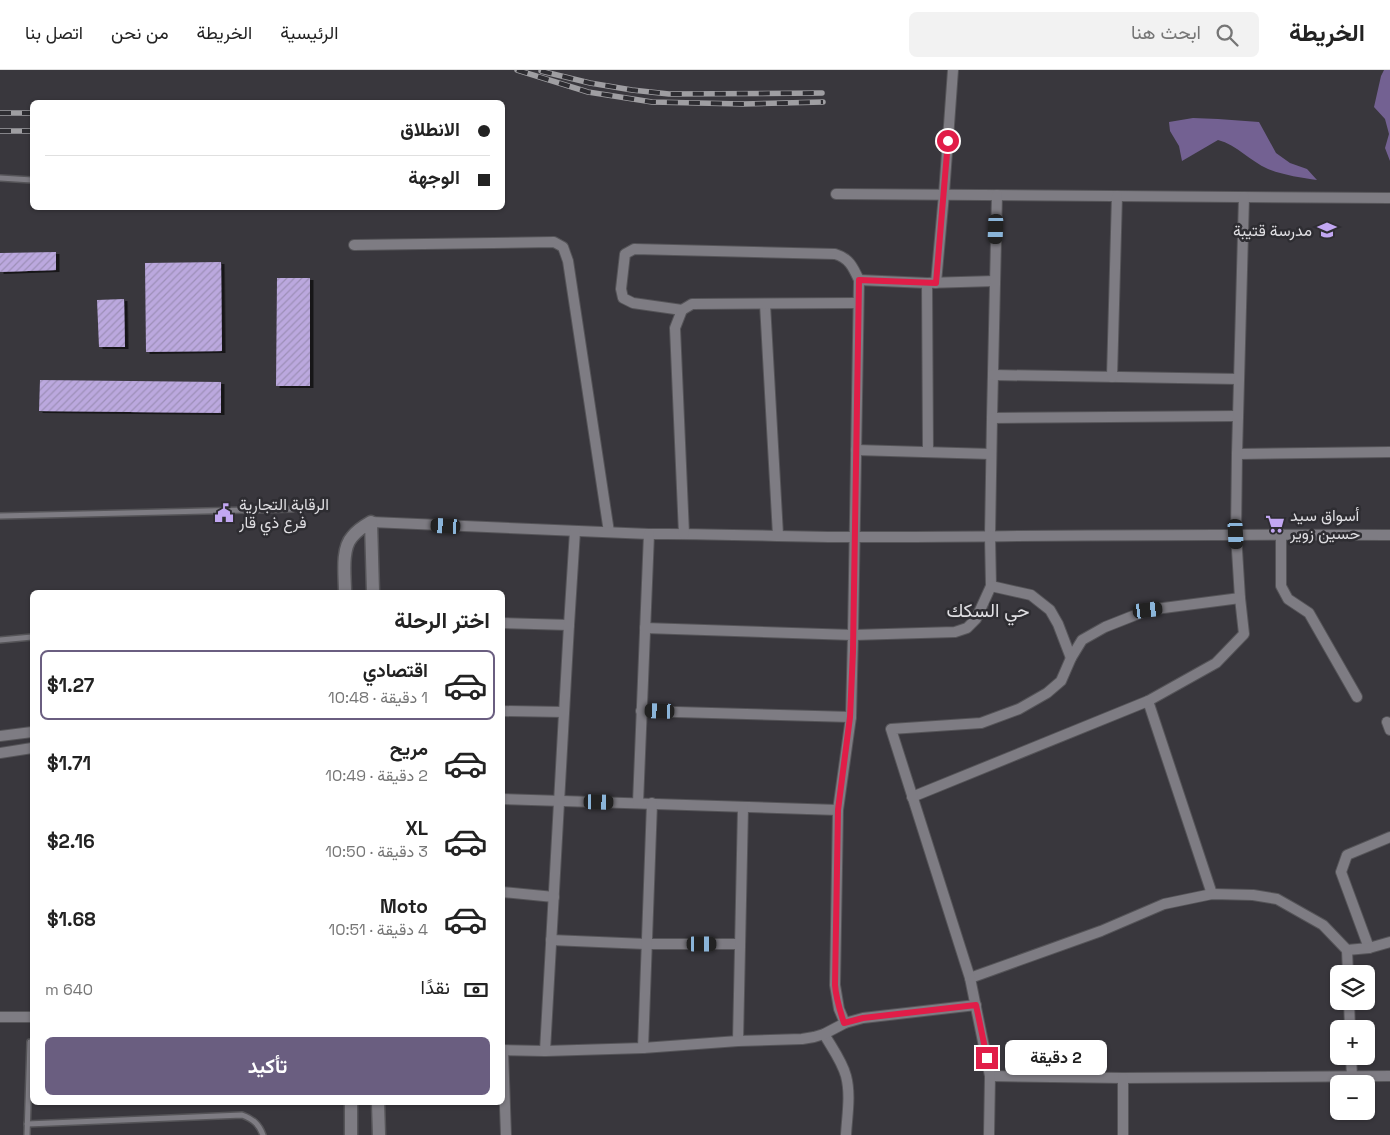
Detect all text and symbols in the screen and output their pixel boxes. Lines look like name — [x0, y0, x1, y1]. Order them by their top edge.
search box — [909, 12, 1259, 57]
text: الخريطة — [1289, 17, 1365, 48]
text: ابحث هنا — [1131, 20, 1201, 45]
text: اتصل بنا — [25, 21, 83, 44]
text: من نحن — [111, 21, 169, 44]
text: الخريطة — [197, 21, 252, 44]
text: الرئيسية — [280, 21, 338, 44]
icon: search — [1213, 21, 1241, 49]
text: الانطلاق — [400, 117, 460, 142]
route start — [937, 130, 959, 152]
text: الوجهة — [408, 165, 460, 190]
car — [987, 214, 1004, 244]
school or university icon: مدرسة قتيبة — [1316, 219, 1338, 241]
place label: مدرسة قتيبة — [1233, 220, 1312, 241]
place label: الرقابة التجارية فرع ذي قار — [238, 494, 329, 536]
public building icon: الرقابة التجارية فرع ذي قار — [213, 502, 235, 524]
place label: أسواق سيد حسين زوير — [1289, 505, 1361, 544]
supermarket icon: أسواق سيد حسين زوير — [1264, 513, 1286, 535]
car — [430, 518, 461, 534]
car — [1227, 519, 1244, 549]
district label: حي السكك — [947, 598, 1029, 626]
car — [1132, 601, 1163, 619]
text: اختر الرحلة — [394, 606, 490, 634]
text: اقتصادي — [363, 658, 428, 683]
icon: car — [443, 663, 488, 708]
text: $1.27 — [47, 673, 94, 698]
text: 1 دقيقة · 10:48 — [328, 687, 428, 708]
car — [644, 703, 675, 719]
text: مريح — [390, 736, 428, 761]
icon: car — [443, 741, 488, 786]
text: $1.71 — [47, 751, 91, 776]
text: 2 دقيقة · 10:49 — [325, 765, 428, 786]
car — [583, 794, 614, 810]
text: XL — [405, 816, 428, 841]
icon: car — [443, 819, 488, 864]
text: $2.16 — [47, 829, 95, 854]
text: 3 دقيقة · 10:50 — [325, 841, 428, 862]
text: Moto — [380, 894, 428, 919]
icon: car — [443, 897, 488, 942]
text: $1.68 — [47, 907, 96, 932]
text: 4 دقيقة · 10:51 — [329, 919, 428, 940]
car — [687, 937, 717, 952]
map controls — [1330, 965, 1375, 1120]
button: layers — [1330, 965, 1375, 1010]
text: نقدًا — [421, 975, 450, 1000]
icon: cash — [462, 976, 490, 1004]
text: 640 m — [45, 979, 93, 1000]
button: + — [1330, 1020, 1375, 1065]
button: تأكيد — [45, 1037, 490, 1095]
callout: 2 دقيقة — [1004, 1040, 1107, 1076]
route end — [976, 1047, 998, 1069]
text: 2 دقيقة — [1030, 1047, 1082, 1068]
button: − — [1330, 1075, 1375, 1120]

